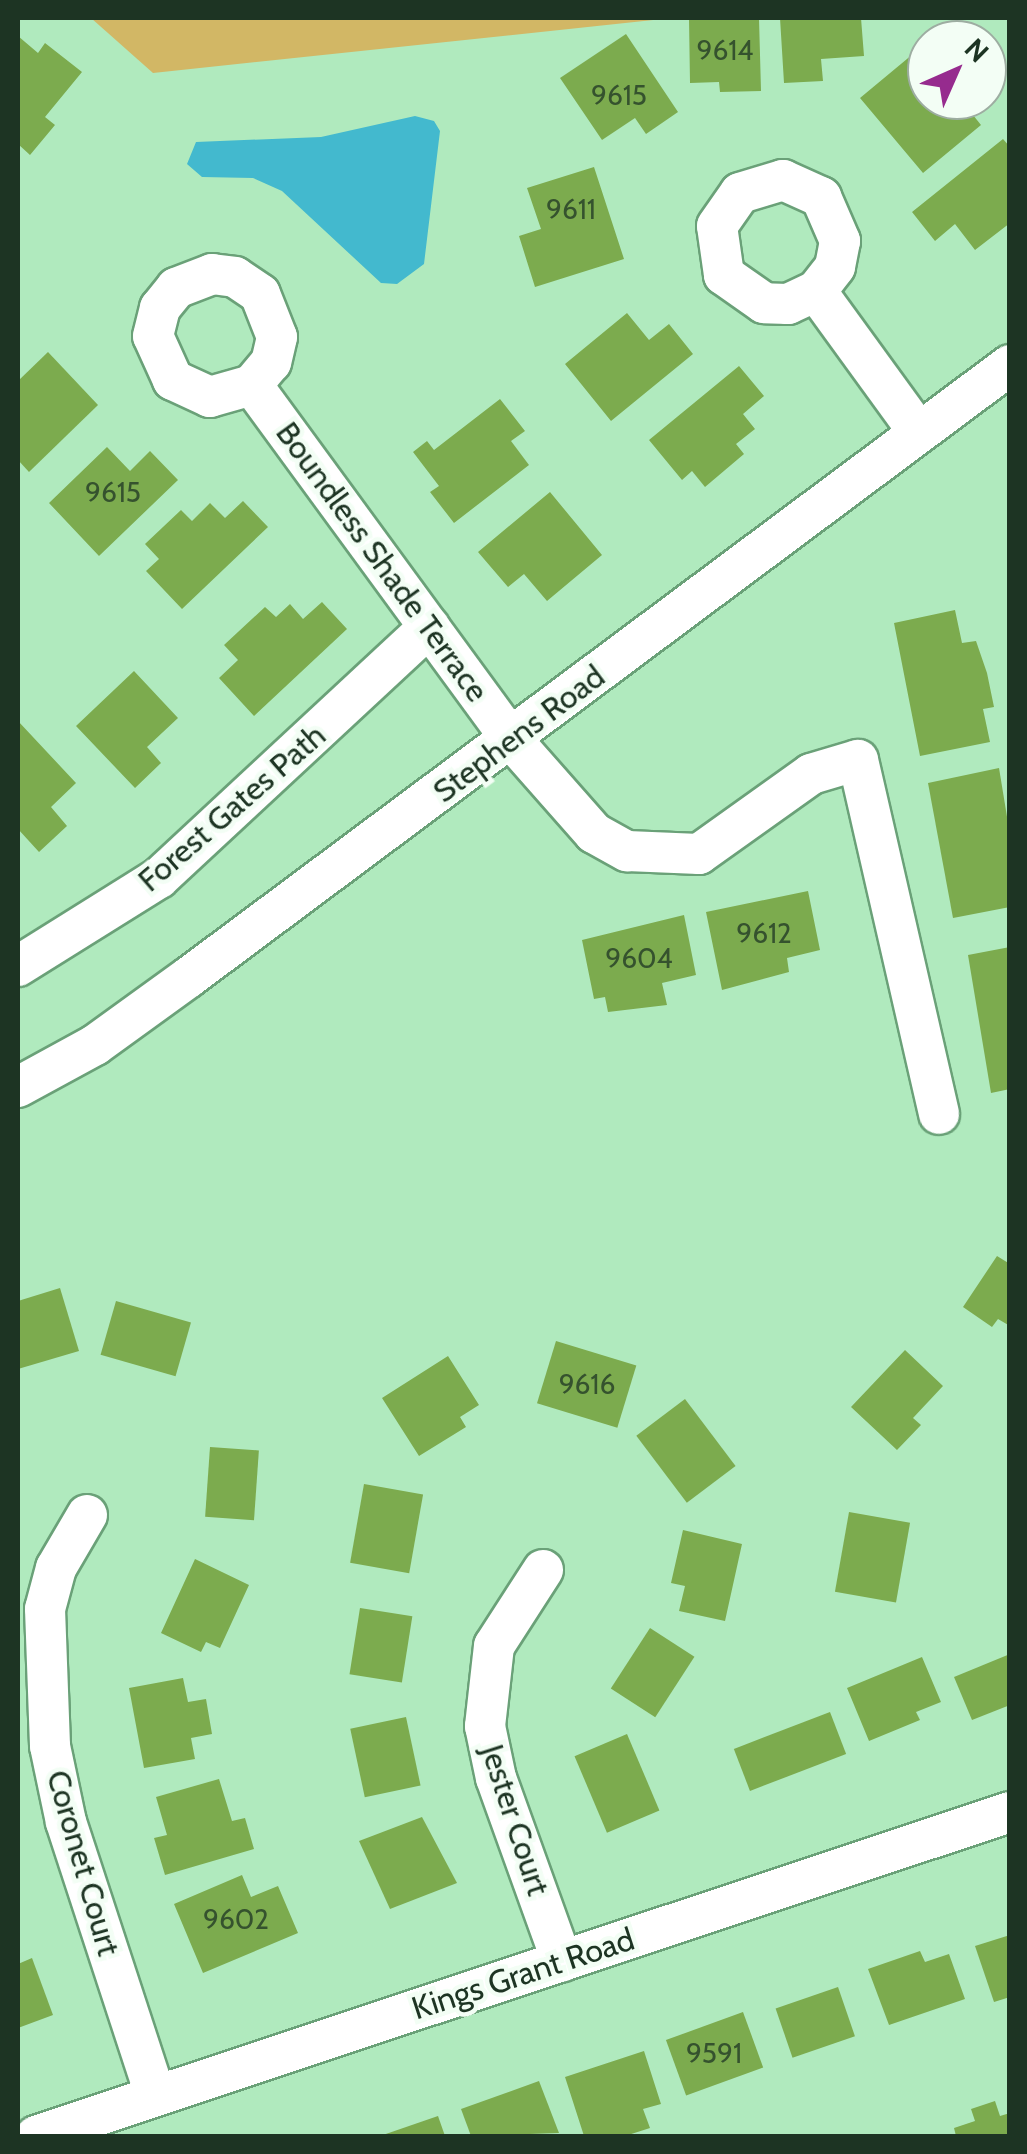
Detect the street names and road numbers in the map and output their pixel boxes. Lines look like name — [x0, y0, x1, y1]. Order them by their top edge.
street label: Boundless Shade Terrace — [268, 415, 496, 709]
street label: Stephens Road — [426, 657, 612, 811]
street label: Forest Gates Path — [131, 716, 333, 900]
street label: Jester Court — [473, 1740, 557, 1900]
street label: Coronet Court — [38, 1766, 128, 1960]
street label: Kings Grant Road — [407, 1920, 639, 2028]

